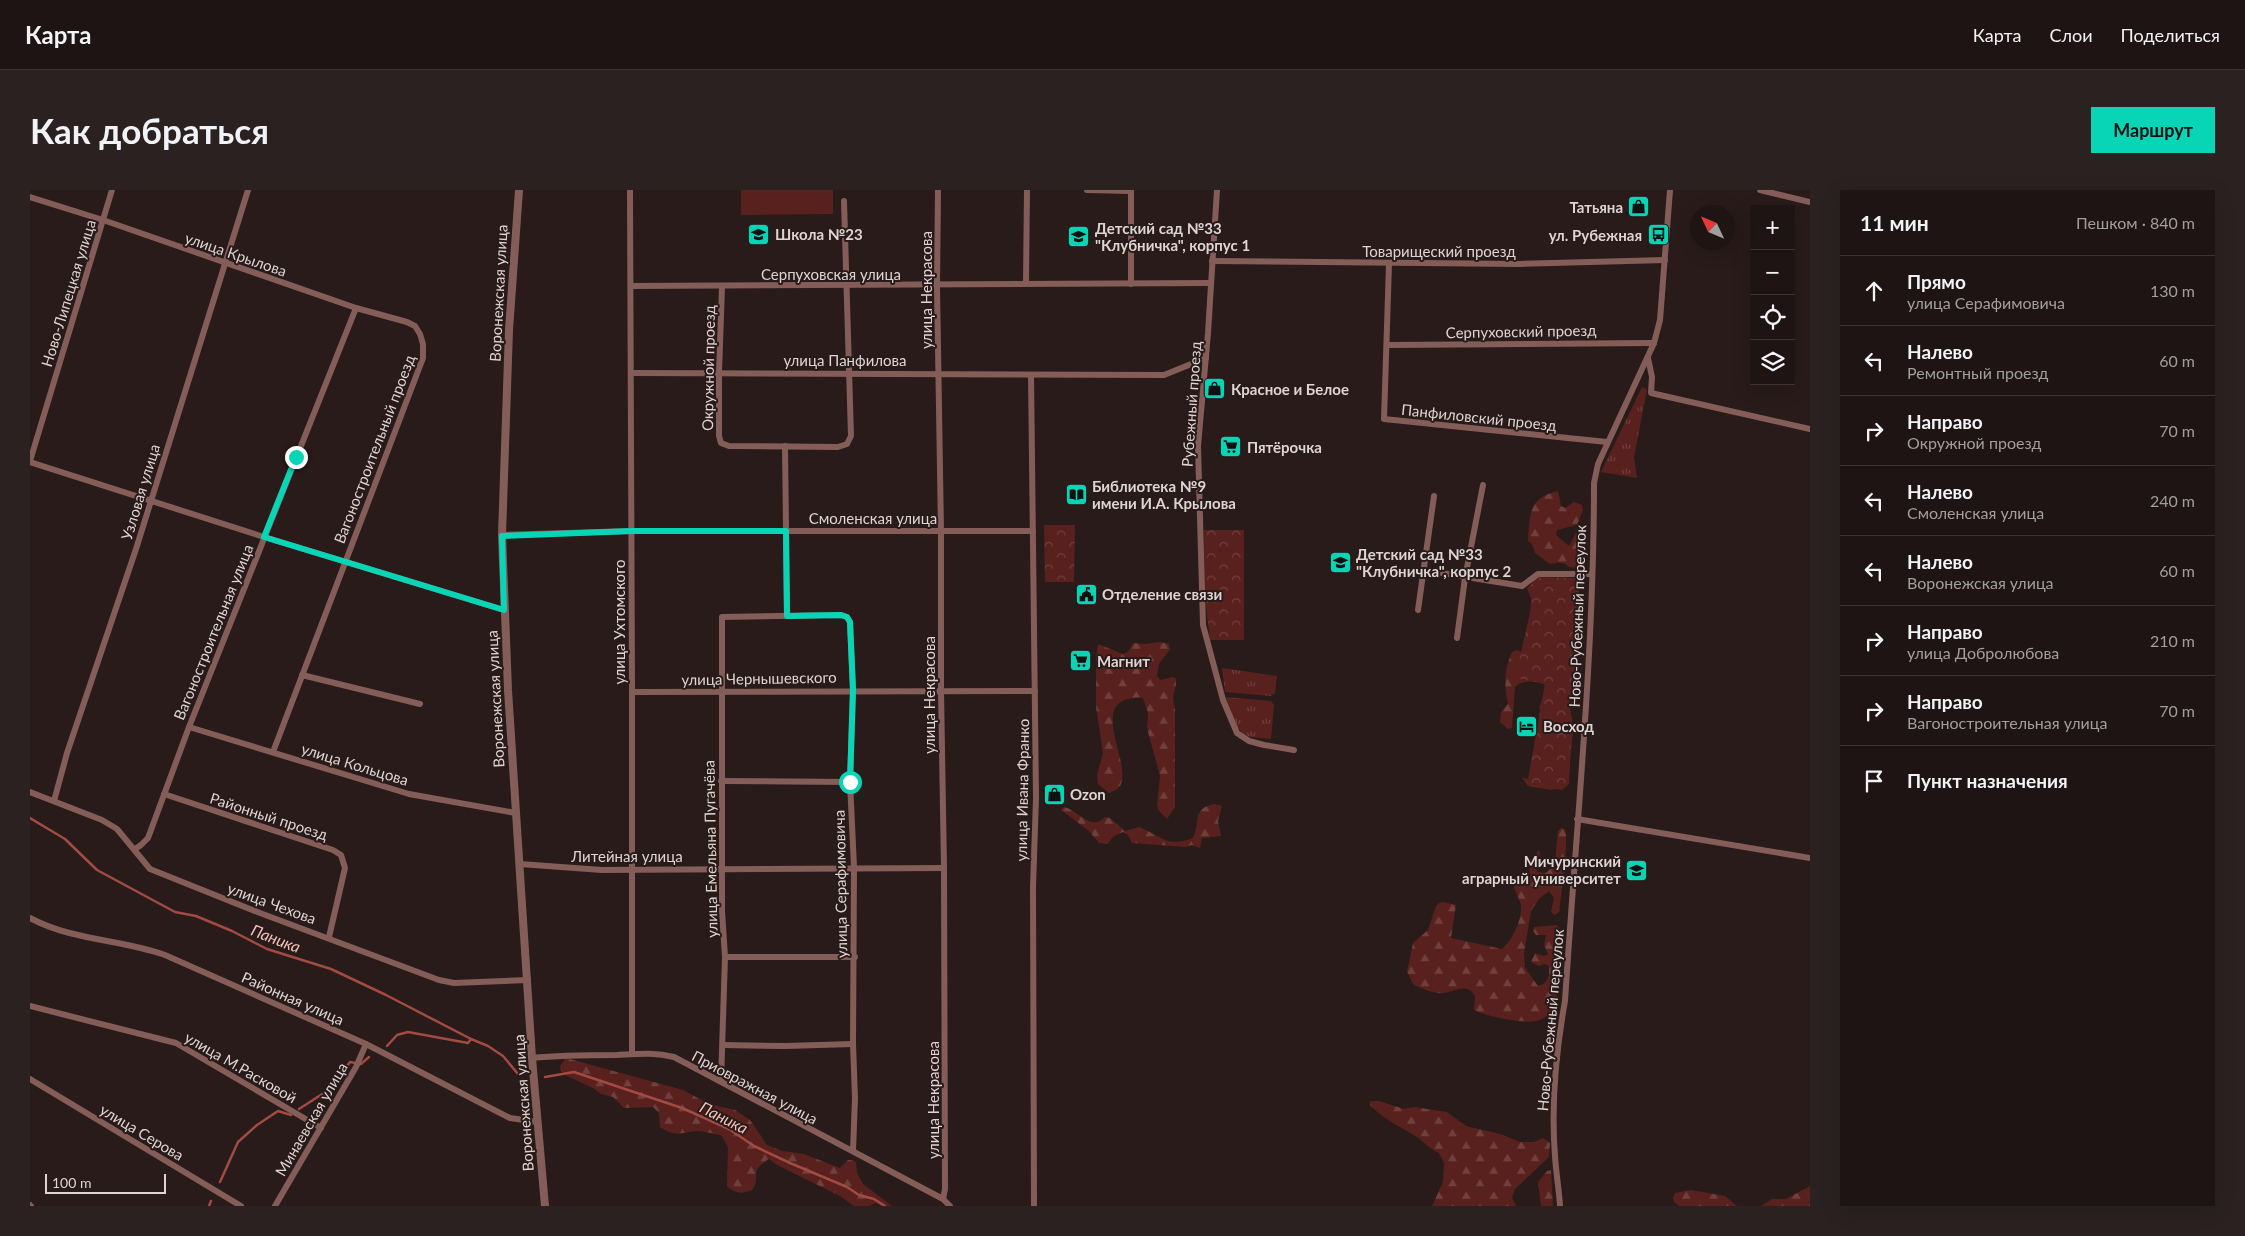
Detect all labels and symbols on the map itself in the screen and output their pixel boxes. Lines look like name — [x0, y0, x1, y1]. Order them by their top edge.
shop icon: Татьяна — [1627, 195, 1651, 219]
place label: Татьяна — [1570, 198, 1623, 216]
north arrow — [1690, 205, 1735, 250]
street label: Ново-Липецкая улица — [37, 217, 99, 369]
place label: Детский сад №33 "Клубничка", корпус 1 — [1095, 219, 1250, 254]
school or university icon: Школа №23 — [747, 222, 771, 246]
bus stop icon: ул. Рубежная — [1646, 223, 1670, 247]
street label: Воронежская улица — [485, 224, 511, 362]
place label: Школа №23 — [775, 225, 863, 243]
school or university icon: Детский сад №33 "Клубничка", корпус 1 — [1067, 225, 1091, 249]
place label: ул. Рубежная — [1549, 226, 1642, 244]
street label: улица Крылова — [183, 228, 289, 280]
street label: улица Некрасова — [917, 231, 935, 349]
street label: Товарищеский проезд — [1362, 242, 1516, 260]
street label: Серпуховская улица — [761, 265, 901, 283]
street label: Окружной проезд — [698, 305, 718, 431]
street label: Серпуховский проезд — [1446, 321, 1596, 341]
street label: Рубежный проезд — [1178, 340, 1204, 468]
street label: улица Панфилова — [784, 351, 906, 369]
street label: Вагоностроительный проезд — [330, 352, 418, 546]
shop icon: Красное и Белое — [1203, 377, 1227, 401]
place label: Красное и Белое — [1231, 380, 1349, 398]
street label: Панфиловский проезд — [1401, 400, 1557, 434]
supermarket icon: Пятёрочка — [1219, 435, 1243, 459]
place label: Пятёрочка — [1247, 438, 1322, 456]
street label: Узловая улица — [117, 442, 163, 542]
route end — [285, 446, 308, 469]
place label: Библиотека №9 имени И.А. Крылова — [1092, 477, 1236, 512]
library icon: Библиотека №9 имени И.А. Крылова — [1064, 483, 1088, 507]
street label: Смоленская улица — [809, 509, 937, 527]
street label: Ново-Рубежный переулок — [1565, 524, 1589, 708]
street label: Вагоностроительная улица — [169, 542, 257, 722]
place label: Детский сад №33 "Клубничка", корпус 2 — [1356, 545, 1511, 580]
school or university icon: Детский сад №33 "Клубничка", корпус 2 — [1328, 551, 1352, 575]
street label: улица Ухтомского — [610, 560, 628, 684]
public building icon: Отделение связи — [1074, 582, 1098, 606]
place label: Отделение связи — [1102, 585, 1222, 603]
street label: Воронежская улица — [482, 630, 508, 768]
street label: улица Некрасова — [920, 636, 938, 754]
supermarket icon: Магнит — [1069, 649, 1093, 673]
place label: Магнит — [1097, 652, 1150, 670]
street label: улица Чернышевского — [681, 668, 837, 688]
hotel icon: Восход — [1515, 714, 1539, 738]
place label: Восход — [1543, 717, 1594, 735]
street label: улица Ивана Франко — [1012, 719, 1032, 861]
street label: улица Кольцова — [299, 739, 411, 789]
street label: улица Емельяна Пугачёва — [699, 760, 721, 938]
route start — [839, 771, 862, 794]
shop icon: Ozon — [1042, 782, 1066, 806]
place label: Ozon — [1070, 785, 1106, 803]
street label: Районный проезд — [208, 788, 330, 844]
street label: улица Серафимовича — [830, 810, 850, 958]
street label: Литейная улица — [570, 847, 683, 865]
place label: Мичуринский аграрный университет — [1462, 852, 1621, 887]
school or university icon: Мичуринский аграрный университет — [1625, 858, 1649, 882]
street label: улица Чехова — [225, 879, 319, 927]
water label: Паника — [249, 920, 303, 956]
street label: Ново-Рубежный переулок — [1533, 928, 1567, 1112]
street label: Районная улица — [239, 967, 347, 1029]
street label: улица М.Расковой — [182, 1028, 300, 1106]
street label: Воронежская улица — [509, 1034, 537, 1172]
street label: улица Некрасова — [924, 1041, 942, 1159]
street label: Приовражная улица — [689, 1046, 821, 1128]
street label: Минаевская улица — [271, 1059, 351, 1179]
water label: Паника — [697, 1097, 751, 1137]
street label: улица Серова — [97, 1100, 187, 1164]
scale bar — [45, 1171, 166, 1194]

